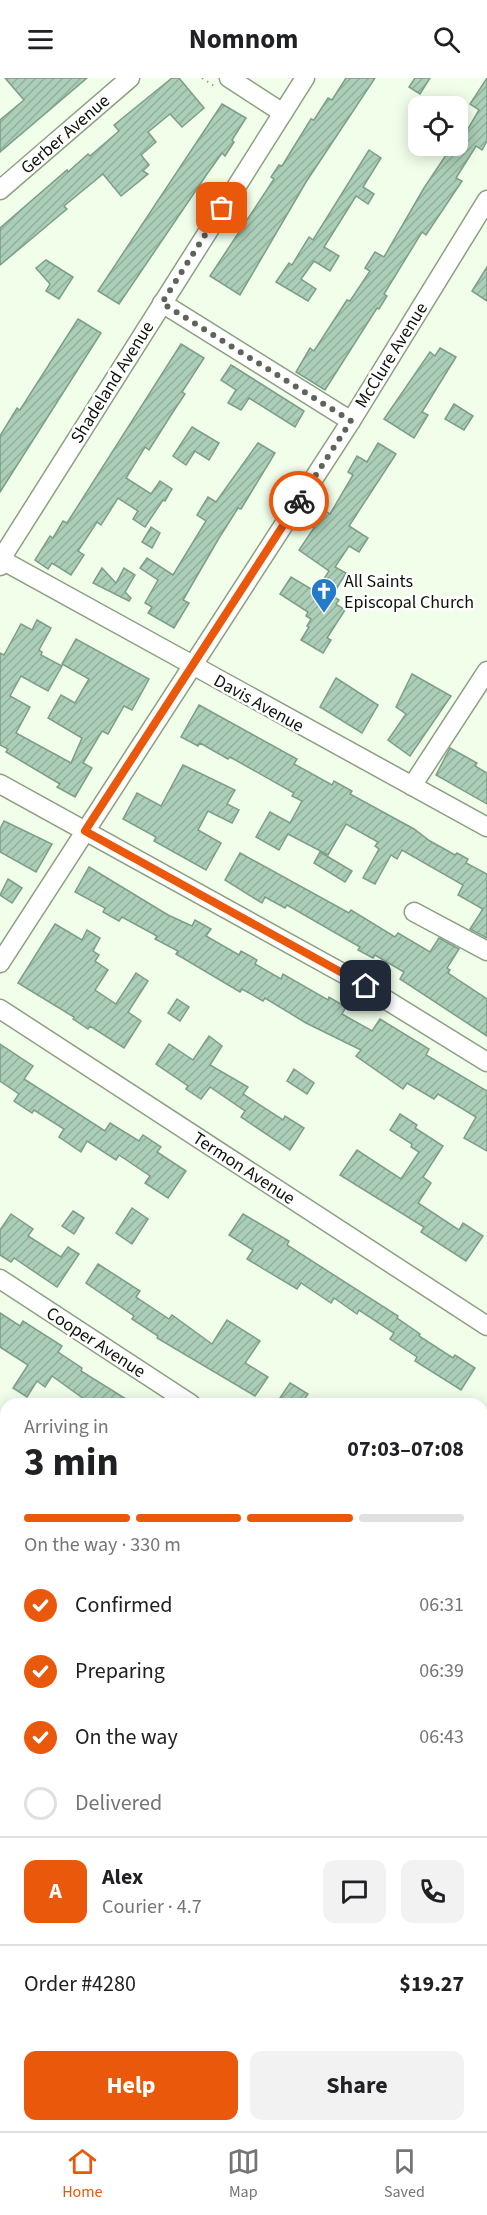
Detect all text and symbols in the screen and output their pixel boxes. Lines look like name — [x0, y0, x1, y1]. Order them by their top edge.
text: Nomnom — [189, 20, 298, 59]
icon: menu — [24, 23, 57, 56]
icon: search — [430, 23, 463, 56]
street label: Gerber Avenue — [15, 89, 115, 180]
map controls — [408, 96, 468, 156]
button: locate — [408, 96, 468, 156]
pin — [196, 182, 247, 233]
icon: bag — [205, 191, 238, 224]
street label: McClure Avenue — [349, 298, 434, 413]
street label: Shadeland Avenue — [65, 316, 160, 448]
courier — [269, 471, 329, 531]
icon: bike — [283, 485, 316, 518]
place label: All Saints Episcopal Church — [344, 569, 474, 615]
church icon: All Saints Episcopal Church — [309, 576, 339, 614]
street label: Davis Avenue — [209, 668, 308, 739]
pin — [340, 960, 391, 1011]
icon: home — [349, 969, 382, 1002]
street label: Termon Avenue — [188, 1126, 300, 1211]
street label: Cooper Avenue — [41, 1301, 150, 1384]
text: Arriving in — [24, 1413, 109, 1441]
text: 07:03–07:08 — [347, 1433, 464, 1465]
text: 3 min — [24, 1435, 119, 1491]
text: On the way · 330 m — [24, 1531, 181, 1559]
icon: check — [24, 1589, 57, 1622]
text: Confirmed — [75, 1589, 172, 1621]
text: 06:31 — [419, 1591, 464, 1619]
icon: check — [24, 1655, 57, 1688]
text: Preparing — [75, 1655, 165, 1687]
text: 06:39 — [419, 1657, 464, 1685]
icon: check — [24, 1721, 57, 1754]
text: On the way — [75, 1721, 178, 1753]
text: 06:43 — [419, 1723, 464, 1751]
text: Delivered — [75, 1787, 162, 1819]
button: chat — [323, 1860, 386, 1923]
button: phone — [401, 1860, 464, 1923]
text: Alex — [102, 1861, 143, 1893]
text: A — [49, 1875, 62, 1907]
text: Courier · 4.7 — [102, 1893, 202, 1921]
text: Order #4280 — [24, 1968, 136, 2000]
text: $19.27 — [399, 1968, 464, 2000]
button: Help — [24, 2051, 238, 2120]
button: Share — [250, 2051, 464, 2120]
tab: Home — [62, 2145, 102, 2203]
tab: Map — [227, 2145, 260, 2203]
tab: Saved — [384, 2145, 425, 2203]

